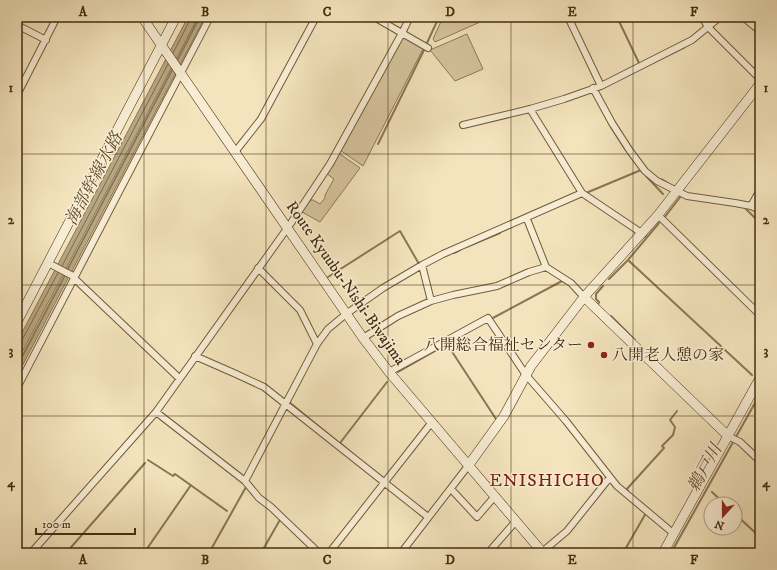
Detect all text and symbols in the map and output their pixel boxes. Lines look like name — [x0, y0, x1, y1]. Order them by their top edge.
text: A — [78, 4, 88, 20]
text: B — [201, 4, 209, 20]
text: C — [323, 4, 332, 20]
text: D — [445, 4, 455, 20]
text: E — [567, 4, 577, 20]
text: F — [690, 4, 699, 20]
text: 1 — [9, 80, 14, 96]
text: 1 — [764, 80, 769, 96]
water label: 海部幹線水路 — [60, 128, 128, 229]
street label: Route Kyuubu-Nishi-Biwajima — [282, 197, 410, 369]
text: 2 — [8, 212, 15, 228]
text: 2 — [763, 212, 770, 228]
place label: 八開総合福祉センター — [424, 335, 583, 355]
marker: 八開総合福祉センター — [586, 340, 596, 350]
text: 3 — [9, 343, 14, 359]
text: 3 — [764, 343, 769, 359]
place label: 八開老人憩の家 — [612, 345, 724, 365]
marker: 八開老人憩の家 — [599, 350, 609, 360]
water label: 鵜戸川 — [683, 439, 728, 496]
district label: ENISHICHO — [489, 470, 605, 492]
text: 4 — [6, 475, 15, 492]
text: 4 — [761, 475, 770, 492]
north arrow — [703, 496, 743, 536]
scale bar — [36, 510, 135, 536]
text: N — [713, 516, 726, 533]
text: 100 m — [42, 517, 71, 532]
text: A — [78, 552, 88, 568]
text: B — [201, 552, 209, 568]
text: C — [323, 552, 332, 568]
text: D — [445, 552, 455, 568]
text: E — [567, 552, 577, 568]
text: F — [690, 552, 699, 568]

